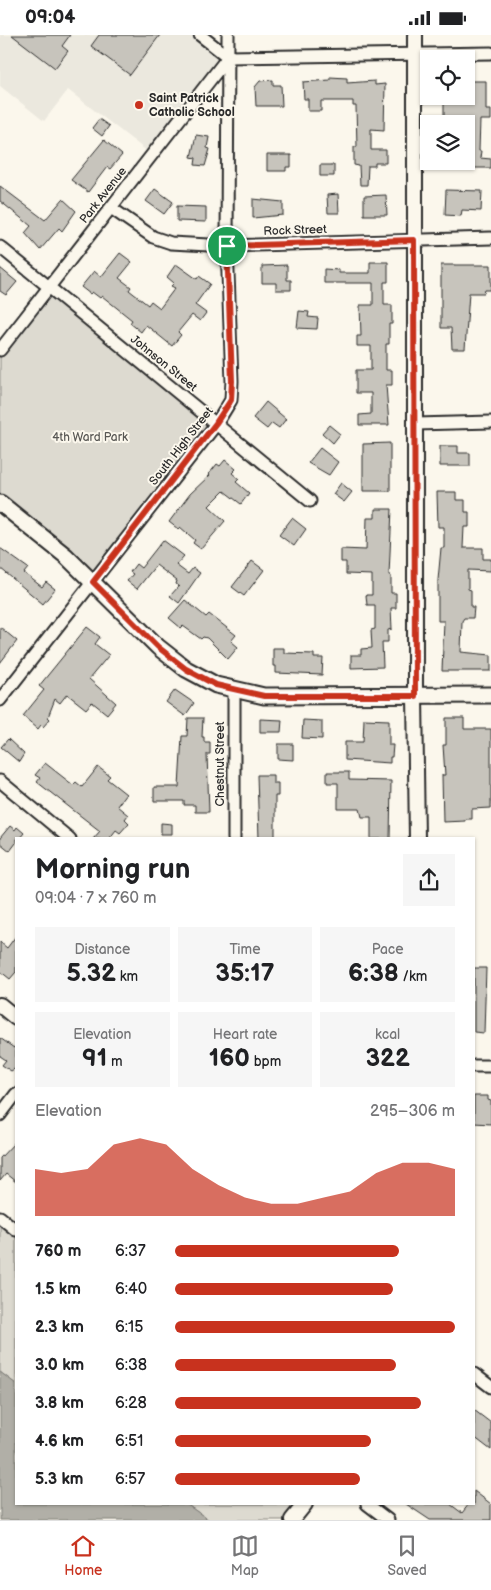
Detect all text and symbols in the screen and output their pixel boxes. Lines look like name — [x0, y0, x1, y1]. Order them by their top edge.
text: 09:04 — [25, 6, 76, 29]
map controls — [420, 50, 475, 170]
button: locate — [420, 50, 475, 105]
place label: Saint Patrick Catholic School — [149, 91, 235, 120]
marker: Saint Patrick Catholic School — [133, 99, 145, 111]
button: layers — [420, 115, 475, 170]
street label: Park Avenue — [77, 164, 130, 227]
street label: Rock Street — [263, 222, 327, 239]
pin — [206, 225, 248, 267]
icon: arrive — [213, 232, 241, 260]
street label: Johnson Street — [127, 332, 200, 395]
street label: South High Street — [146, 404, 217, 488]
park label: 4th Ward Park — [52, 430, 128, 445]
street label: Chestnut Street — [213, 721, 228, 806]
text: Morning run — [35, 853, 190, 886]
button: share — [403, 854, 455, 906]
text: 09:04 · 7 × 760 m — [35, 889, 156, 908]
text: Distance — [74, 941, 130, 958]
text: Time — [229, 941, 261, 958]
text: Pace — [372, 941, 404, 958]
text: 5.32 — [66, 958, 116, 989]
text: 35:17 — [215, 958, 275, 989]
text: 6:38 — [348, 958, 399, 989]
text: km — [116, 968, 138, 985]
text: /km — [399, 968, 427, 985]
text: Elevation — [73, 1026, 132, 1043]
text: Heart rate — [213, 1026, 277, 1043]
text: kcal — [375, 1026, 400, 1043]
text: 91 — [82, 1043, 107, 1074]
text: 160 — [209, 1043, 250, 1074]
text: 322 — [365, 1043, 410, 1074]
text: m — [107, 1053, 123, 1070]
text: bpm — [250, 1053, 281, 1070]
text: Elevation — [35, 1102, 102, 1121]
text: 295–306 m — [370, 1102, 455, 1121]
text: 760 m — [35, 1242, 81, 1261]
text: 6:37 — [115, 1242, 146, 1261]
text: 1.5 km — [35, 1280, 81, 1299]
text: 6:40 — [115, 1280, 147, 1299]
text: 2.3 km — [35, 1318, 84, 1337]
text: 6:15 — [115, 1318, 143, 1337]
text: 3.0 km — [35, 1356, 84, 1375]
text: 6:38 — [115, 1356, 147, 1375]
text: 3.8 km — [35, 1394, 84, 1413]
text: 6:28 — [115, 1394, 147, 1413]
text: 4.6 km — [35, 1432, 84, 1451]
text: 6:51 — [115, 1432, 143, 1451]
text: 5.3 km — [35, 1470, 83, 1489]
text: 6:57 — [115, 1470, 145, 1489]
tab: Home — [64, 1532, 102, 1579]
tab: Map — [231, 1532, 259, 1579]
tab: Saved — [387, 1532, 427, 1579]

